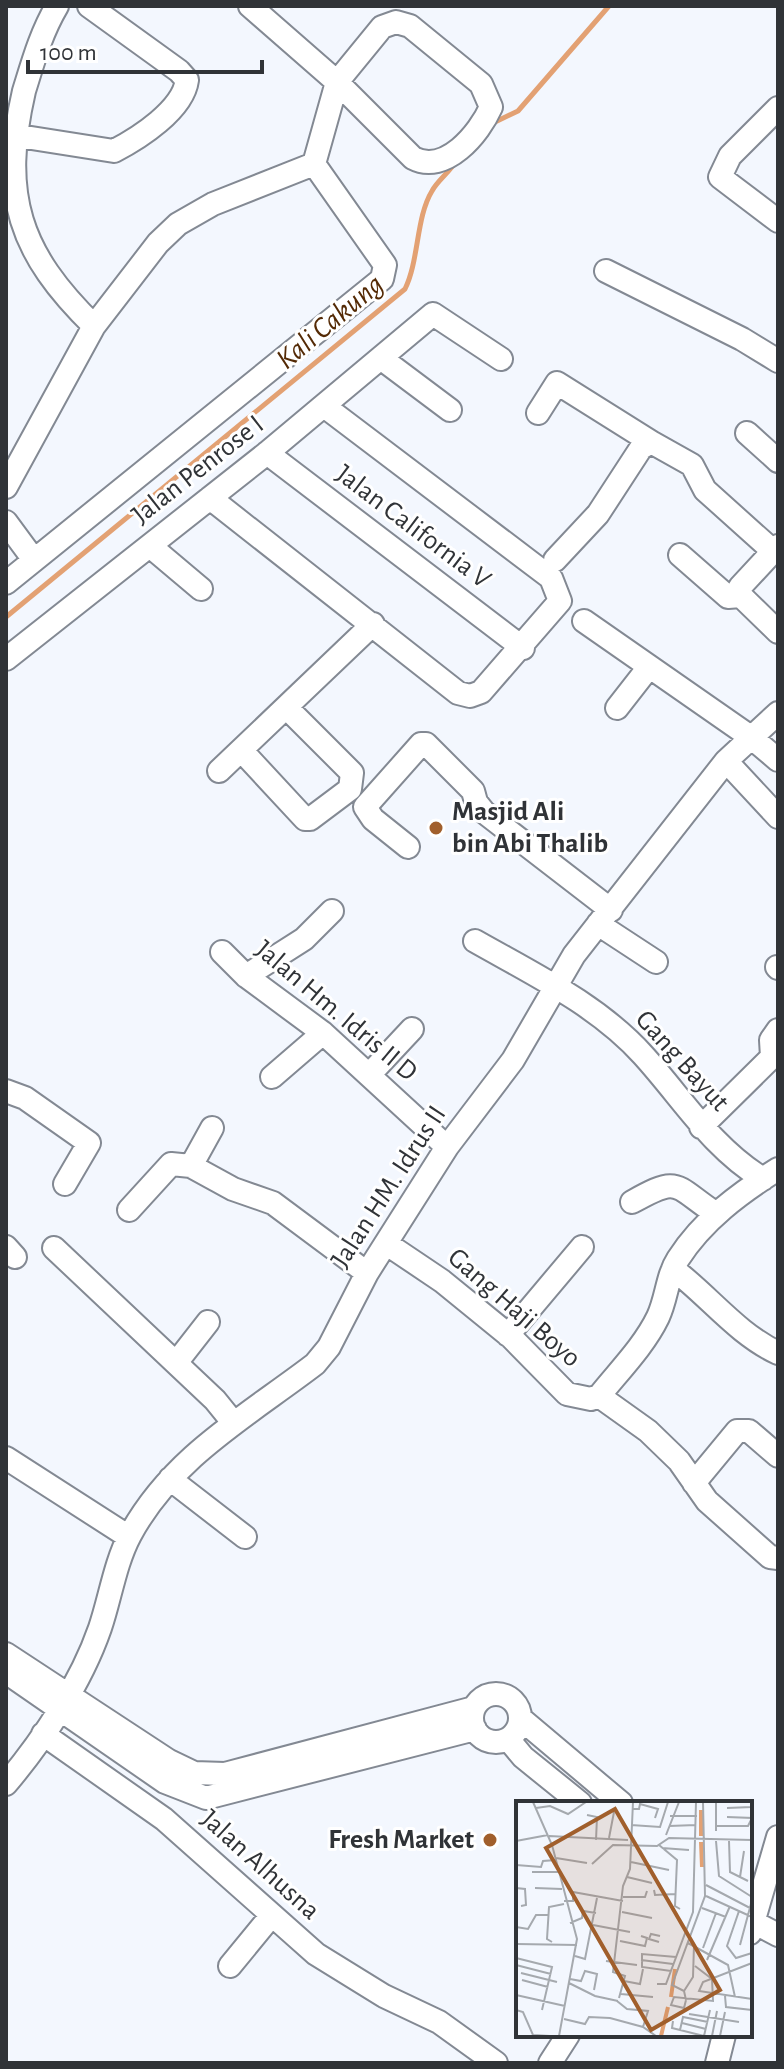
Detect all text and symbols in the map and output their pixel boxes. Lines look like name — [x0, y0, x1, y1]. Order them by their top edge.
scale bar — [28, 24, 262, 74]
text: 100 m — [40, 41, 97, 65]
water label: Kali Cakung — [271, 269, 389, 375]
street label: Jalan Penrose I — [127, 410, 269, 530]
street label: Jalan California V — [330, 460, 496, 594]
place label: Masjid Ali bin Abi Thalib — [452, 798, 608, 858]
marker: Masjid Ali bin Abi Thalib — [427, 819, 445, 837]
street label: Jalan Hm. Idris II D — [250, 935, 422, 1087]
street label: Gang Bayut — [630, 1005, 734, 1117]
street label: Jalan HM. Idrus II — [326, 1101, 452, 1273]
street label: Gang Haji Boyo — [442, 1243, 586, 1373]
inset map — [516, 1801, 752, 2037]
street label: Jalan Alhusna — [195, 1805, 325, 1925]
place label: Fresh Market — [328, 1826, 475, 1854]
marker: Fresh Market — [481, 1831, 499, 1849]

